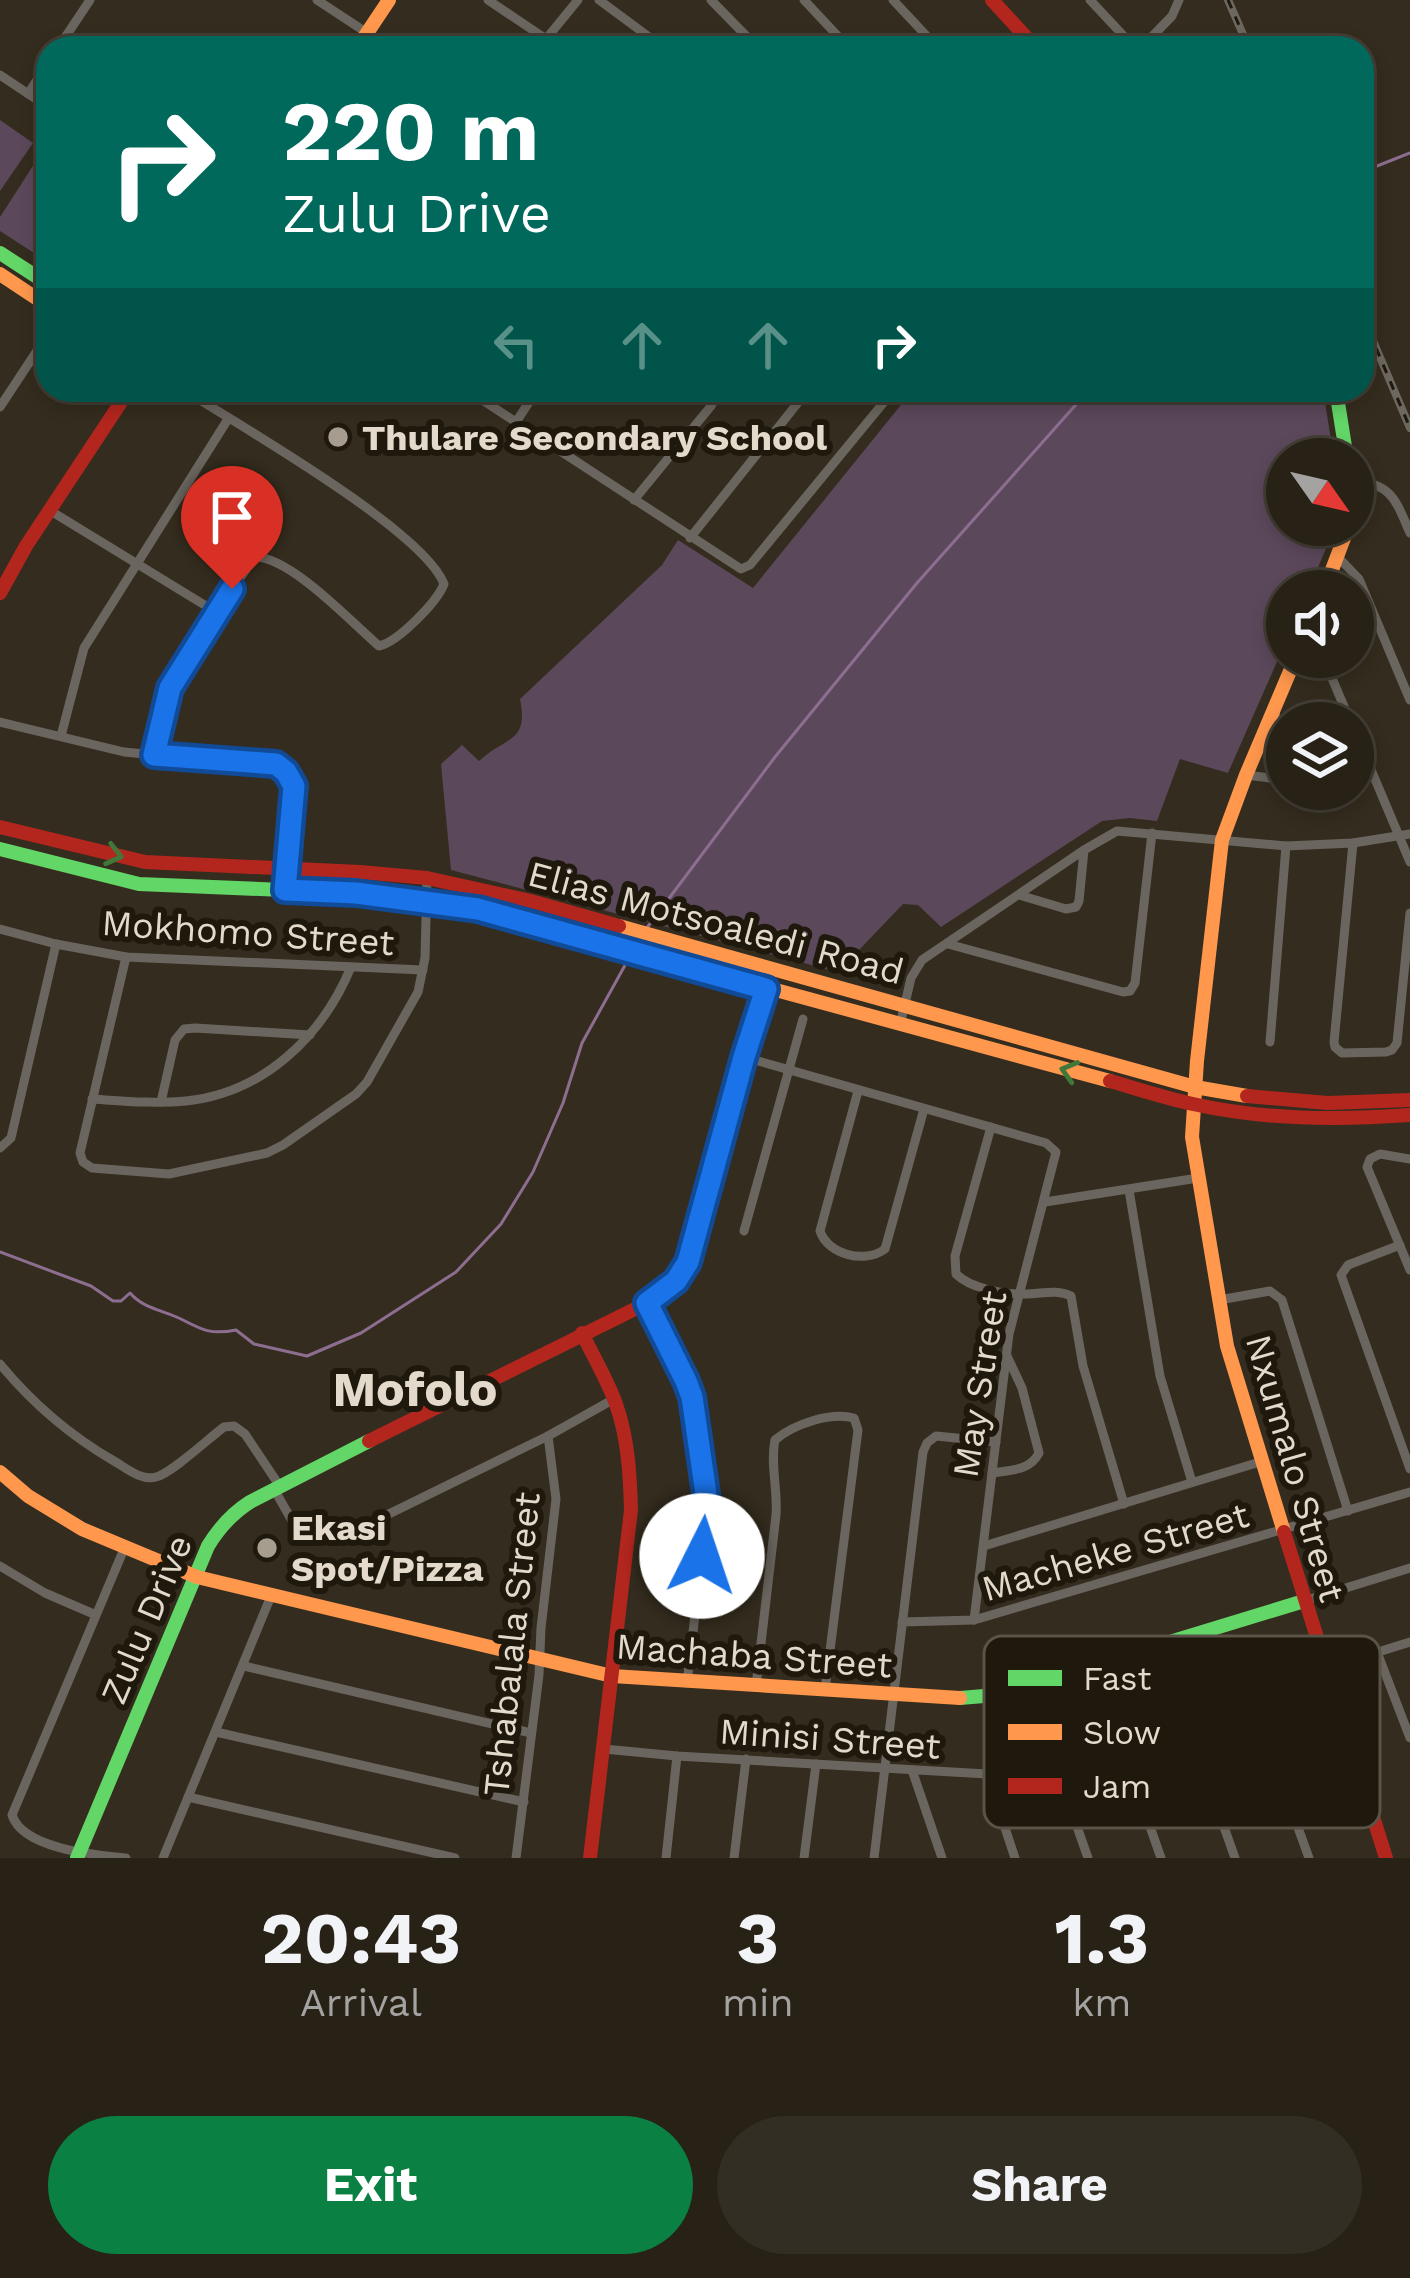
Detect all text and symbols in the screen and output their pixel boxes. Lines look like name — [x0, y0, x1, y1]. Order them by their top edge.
text: 220 m — [282, 82, 539, 180]
icon: right — [84, 84, 240, 240]
text: Zulu Drive — [282, 182, 551, 245]
icon: left — [483, 312, 549, 378]
icon: ahead — [609, 312, 675, 378]
icon: ahead — [735, 312, 801, 378]
icon: right — [861, 312, 927, 378]
place label: Thulare Secondary School — [362, 417, 827, 459]
marker: Thulare Secondary School — [325, 424, 351, 450]
north arrow — [1266, 438, 1374, 546]
map controls — [1266, 438, 1374, 810]
pin — [181, 466, 283, 589]
icon: arrive — [199, 484, 265, 550]
button: sound — [1266, 570, 1374, 678]
button: layers — [1266, 702, 1374, 810]
one-way arrow — [103, 840, 123, 865]
street label: Elias Motsoaledi Road — [523, 853, 908, 993]
street label: Mokhomo Street — [100, 902, 395, 964]
one-way arrow — [1059, 1060, 1080, 1085]
street label: May Street — [945, 1288, 1015, 1480]
street label: Nxumalo Street — [1237, 1330, 1353, 1607]
district label: Mofolo — [333, 1361, 497, 1418]
street label: Tshabalala Street — [475, 1490, 549, 1798]
position arrow — [639, 1493, 765, 1619]
street label: Macheke Street — [977, 1494, 1253, 1610]
place label: Ekasi Spot/Pizza — [291, 1507, 484, 1590]
street label: Zulu Drive — [93, 1529, 201, 1710]
marker: Ekasi Spot/Pizza — [254, 1535, 280, 1561]
street label: Machaba Street — [615, 1625, 893, 1687]
legend — [984, 1636, 1380, 1828]
text: Fast — [1083, 1659, 1152, 1698]
street label: Minisi Street — [718, 1710, 942, 1768]
text: Slow — [1083, 1713, 1161, 1752]
text: Jam — [1083, 1767, 1151, 1806]
text: 20:43 — [261, 1896, 461, 1980]
text: 3 — [736, 1896, 779, 1980]
text: 1.3 — [1055, 1896, 1149, 1980]
text: Arrival — [300, 1980, 422, 2025]
text: min — [722, 1980, 794, 2025]
text: km — [1072, 1980, 1131, 2025]
button: Exit — [48, 2116, 693, 2254]
button: Share — [717, 2116, 1362, 2254]

